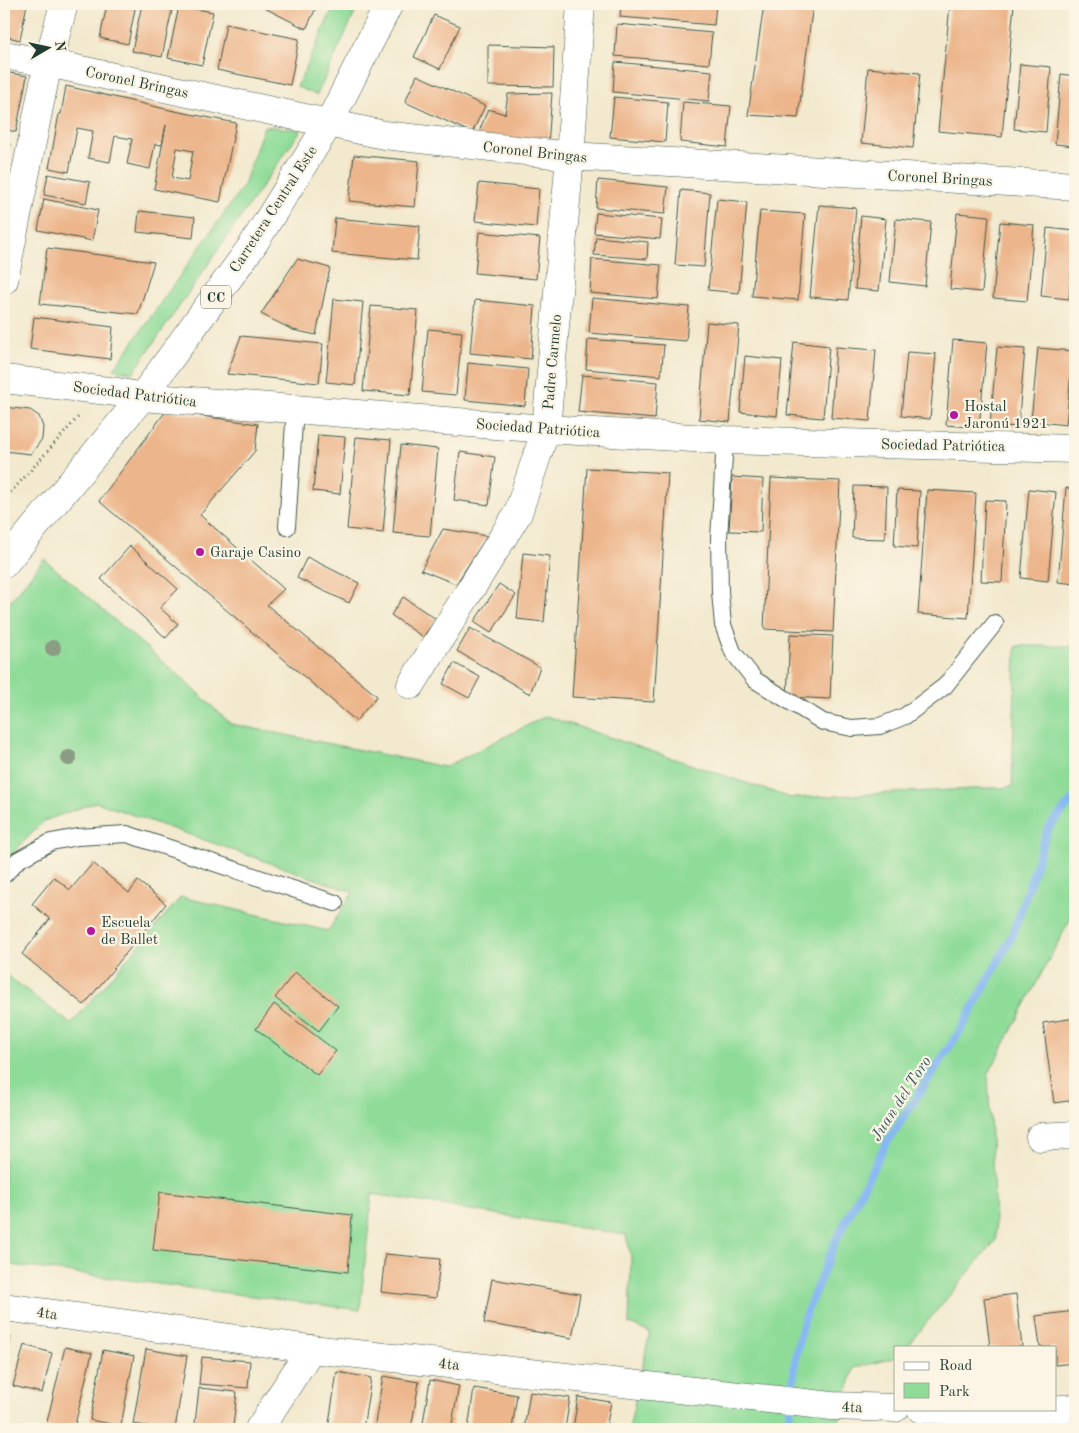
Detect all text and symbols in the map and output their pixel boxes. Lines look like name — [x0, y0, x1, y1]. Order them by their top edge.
north arrow — [22, 22, 72, 72]
text: N — [52, 40, 68, 53]
street label: Coronel Bringas — [84, 65, 190, 102]
street label: Coronel Bringas — [482, 141, 588, 166]
street label: Carretera Central Este — [228, 144, 321, 276]
street label: Coronel Bringas — [887, 169, 993, 190]
road number: CC — [201, 286, 231, 308]
street label: Padre Carmelo — [542, 314, 565, 411]
street label: Sociedad Patriótica — [72, 380, 198, 411]
place label: Hostal Jaronú 1921 — [964, 400, 1048, 432]
marker: Hostal Jaronú 1921 — [948, 409, 960, 421]
street label: Sociedad Patriótica — [475, 418, 601, 441]
street label: Sociedad Patriótica — [881, 438, 1006, 455]
marker: Garaje Casino — [194, 546, 206, 558]
place label: Garaje Casino — [210, 546, 301, 561]
place label: Escuela de Ballet — [101, 916, 158, 948]
marker: Escuela de Ballet — [85, 925, 97, 937]
water label: Juan del Toro — [869, 1054, 935, 1144]
street label: 4ta — [35, 1306, 59, 1323]
legend — [894, 1346, 1056, 1410]
street label: 4ta — [437, 1357, 461, 1374]
text: Road — [939, 1359, 973, 1374]
text: Park — [939, 1385, 970, 1400]
street label: 4ta — [841, 1401, 863, 1416]

